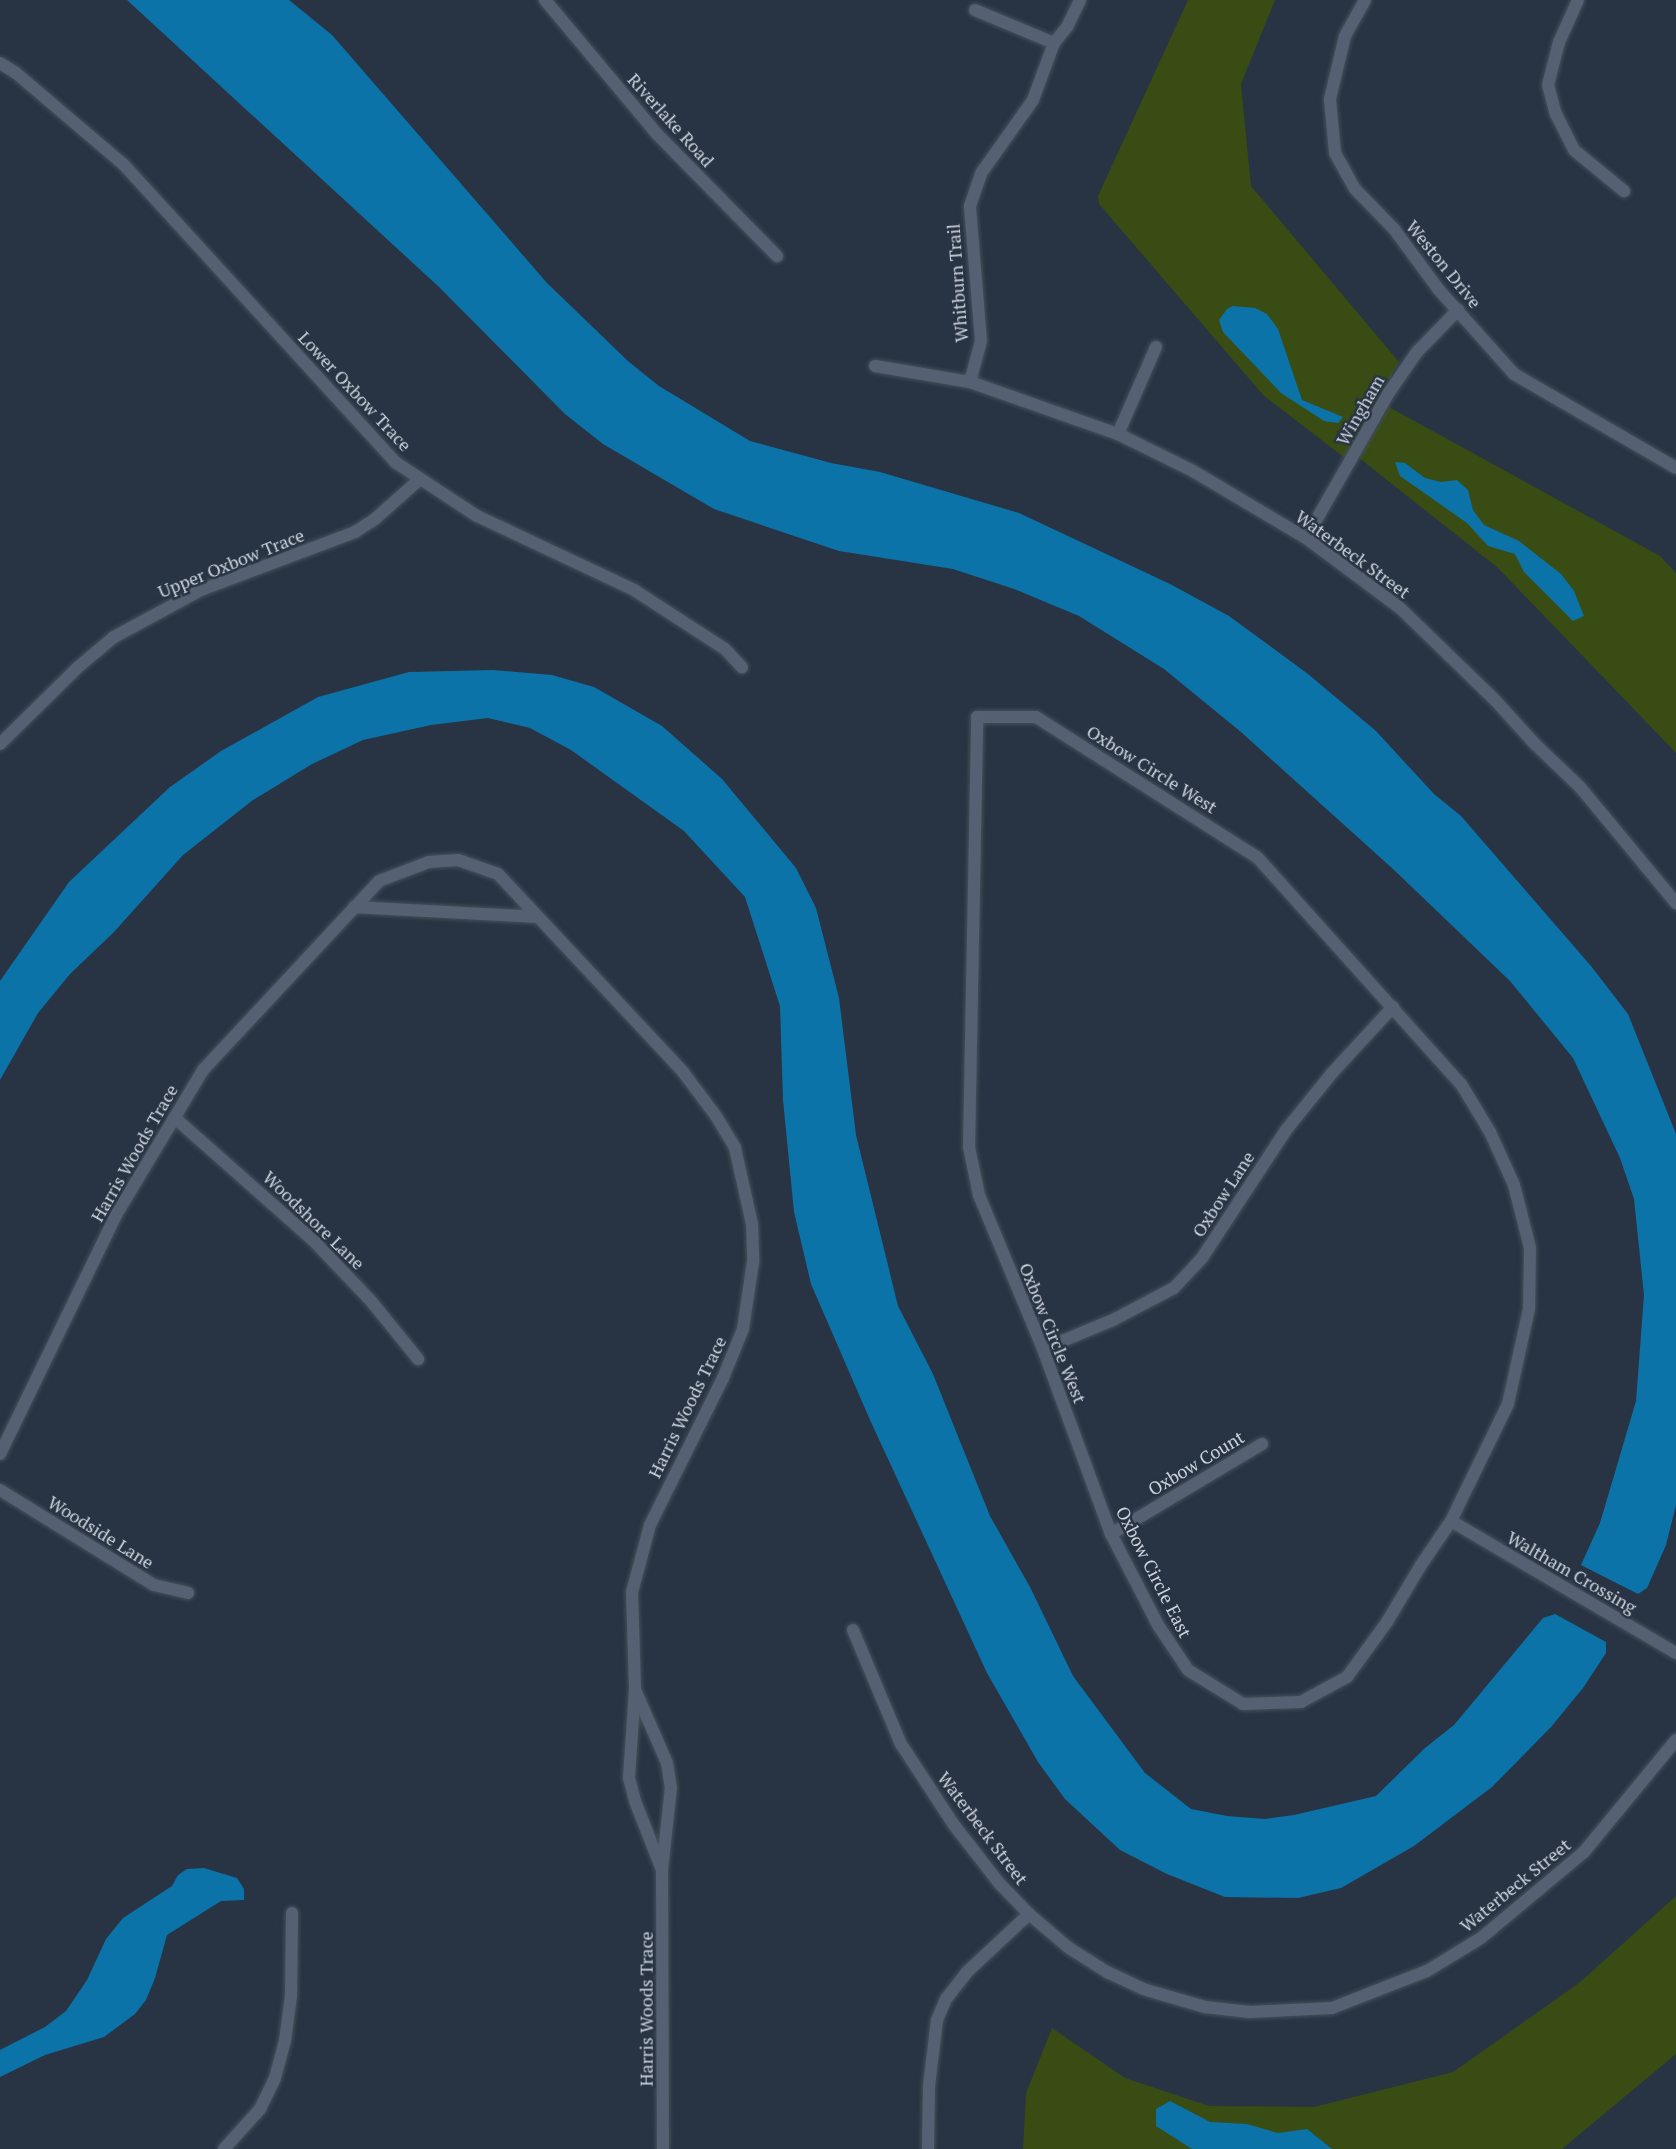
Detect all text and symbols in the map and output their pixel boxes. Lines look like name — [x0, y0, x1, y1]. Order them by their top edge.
street label: Riverlake Road — [623, 69, 719, 171]
street label: Weston Drive — [1402, 216, 1486, 312]
street label: Whitburn Trail — [942, 223, 972, 343]
street label: Lower Oxbow Trace — [294, 327, 416, 455]
street label: Wingham — [1331, 371, 1389, 449]
street label: Waterbeck Street — [1292, 505, 1414, 603]
street label: Upper Oxbow Trace — [155, 524, 307, 602]
street label: Oxbow Circle West — [1083, 720, 1221, 818]
street label: Harris Woods Trace — [86, 1080, 182, 1226]
street label: Oxbow Lane — [1187, 1147, 1259, 1241]
street label: Woodshore Lane — [259, 1166, 369, 1274]
street label: Oxbow Circle West — [1015, 1260, 1091, 1406]
street label: Harris Woods Trace — [643, 1333, 731, 1481]
street label: Oxbow Count — [1144, 1426, 1248, 1500]
street label: Woodside Lane — [44, 1491, 158, 1573]
street label: Oxbow Circle East — [1112, 1503, 1196, 1641]
street label: Waltham Crossing — [1503, 1526, 1641, 1618]
street label: Waterbeck Street — [933, 1767, 1033, 1889]
street label: Waterbeck Street — [1455, 1834, 1575, 1936]
street label: Harris Woods Trace — [635, 1931, 657, 2087]

